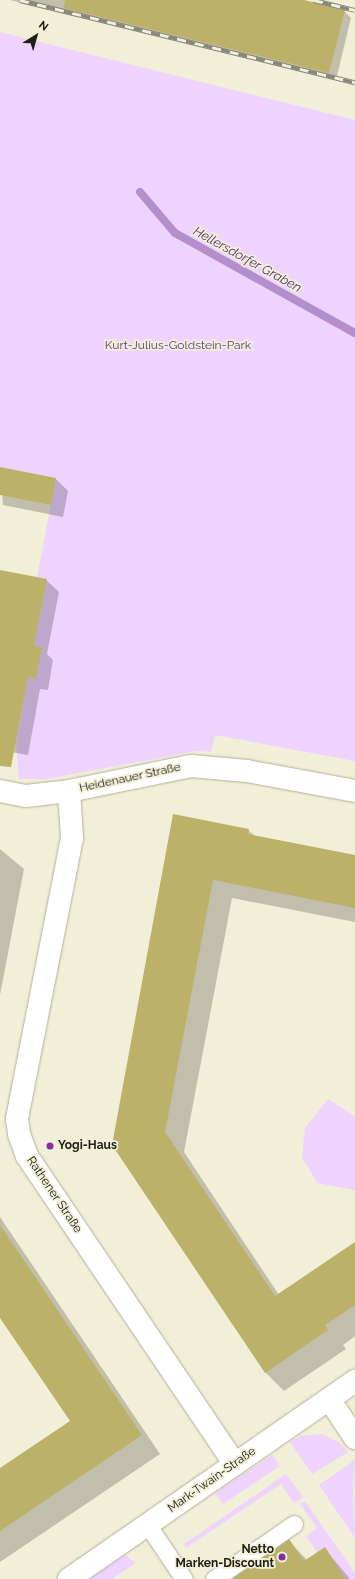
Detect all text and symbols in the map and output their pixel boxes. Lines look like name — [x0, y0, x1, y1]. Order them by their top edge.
north arrow — [16, 16, 56, 56]
text: N — [36, 18, 51, 34]
water label: Hellersdorfer Graben — [190, 224, 304, 296]
park label: Kurt-Julius-Goldstein-Park — [105, 339, 251, 353]
street label: Heidenauer Straße — [78, 760, 182, 796]
place label: Yogi-Haus — [58, 1139, 117, 1153]
marker: Yogi-Haus — [45, 1141, 55, 1151]
street label: Rathener Straße — [23, 1154, 85, 1236]
street label: Mark-Twain-Straße — [165, 1444, 259, 1516]
place label: Netto Marken-Discount — [176, 1543, 274, 1571]
marker: Netto Marken-Discount — [277, 1552, 287, 1562]

